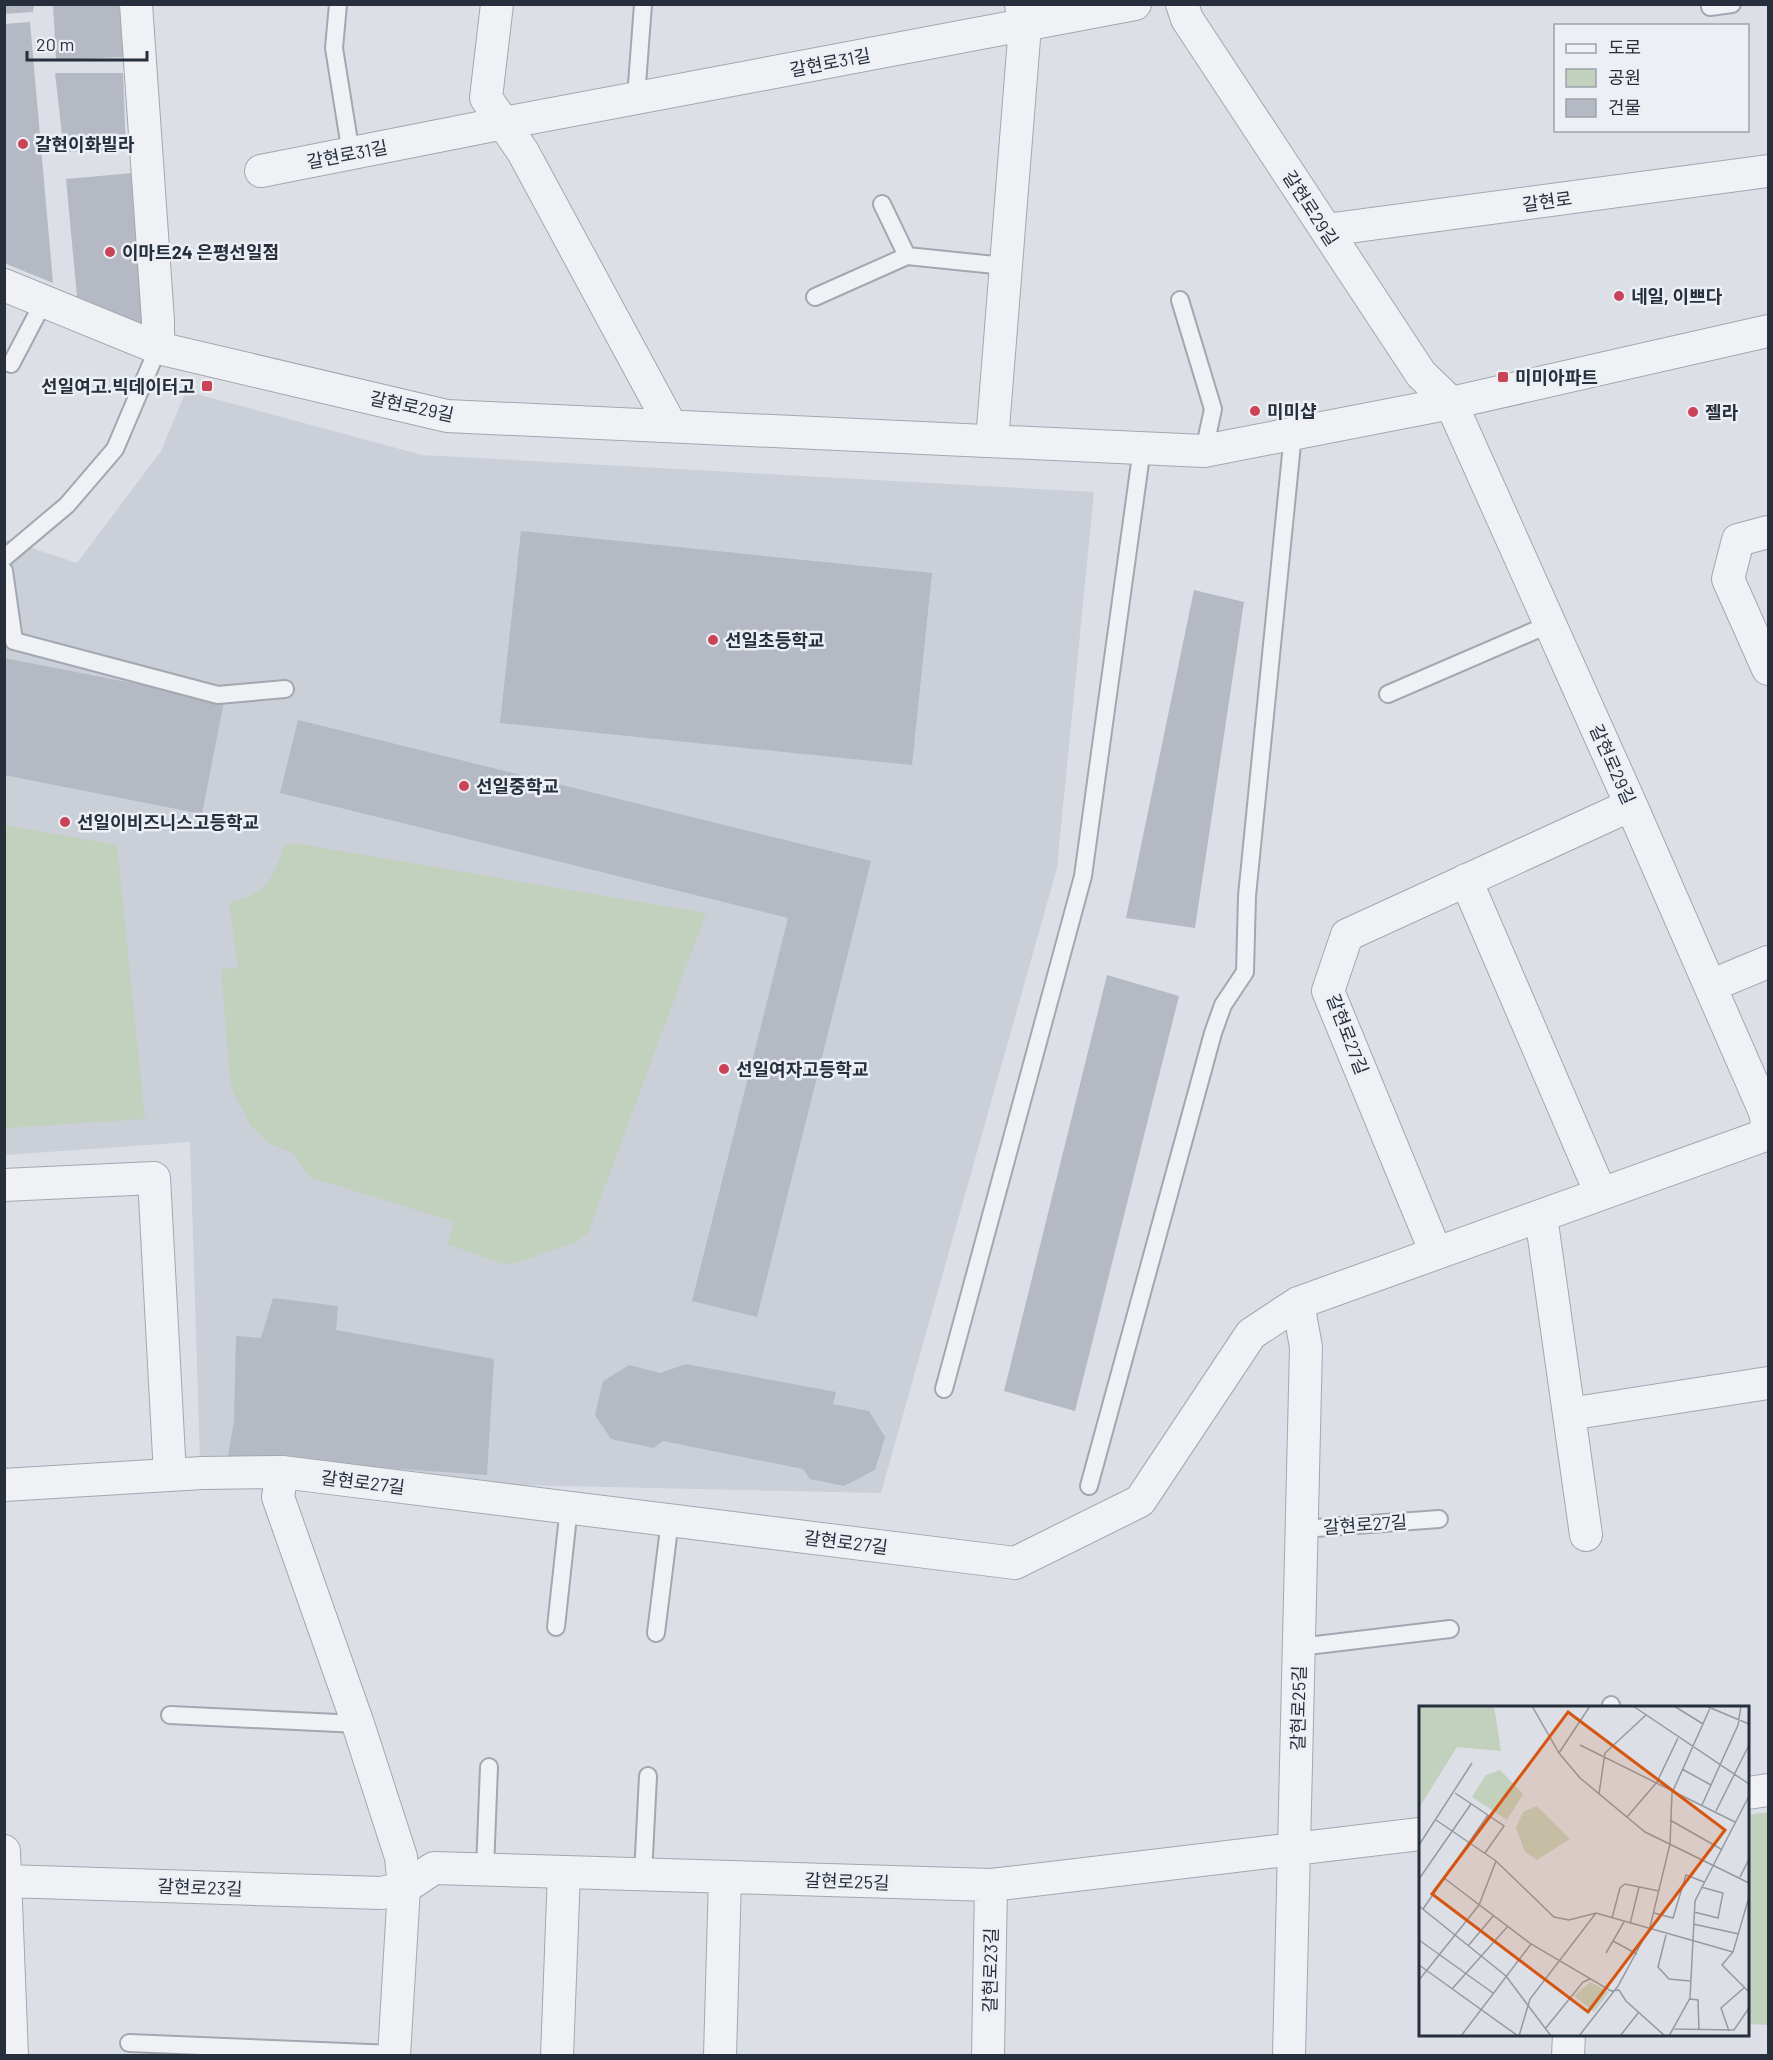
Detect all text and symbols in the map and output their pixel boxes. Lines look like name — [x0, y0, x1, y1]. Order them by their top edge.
scale bar — [27, 24, 147, 62]
legend — [1554, 24, 1749, 132]
text: 20 m — [36, 33, 74, 55]
text: 도로 — [1608, 36, 1641, 58]
street label: 갈현로31길 — [788, 43, 872, 81]
text: 공원 — [1608, 66, 1641, 88]
text: 건물 — [1608, 96, 1641, 118]
place label: 갈현이화빌라 — [35, 133, 135, 155]
street label: 갈현로31길 — [305, 135, 389, 173]
marker: 갈현이화빌라 — [16, 137, 30, 151]
street label: 갈현로29길 — [1279, 166, 1343, 250]
street label: 갈현로 — [1521, 187, 1573, 215]
place label: 이마트24 은평선일점 — [122, 241, 279, 263]
marker: 이마트24 은평선일점 — [103, 245, 117, 259]
place label: 네일, 이쁘다 — [1631, 285, 1723, 307]
marker: 네일, 이쁘다 — [1612, 289, 1626, 303]
place label: 미미아파트 — [1515, 366, 1598, 388]
marker: 미미아파트 — [1496, 370, 1510, 384]
place label: 선일여고.빅데이터고 — [41, 375, 195, 397]
marker: 선일여고.빅데이터고 — [200, 379, 214, 393]
street label: 갈현로29길 — [368, 386, 456, 426]
place label: 미미샵 — [1267, 400, 1317, 422]
place label: 젤라 — [1705, 401, 1739, 423]
marker: 미미샵 — [1248, 404, 1262, 418]
marker: 젤라 — [1686, 405, 1700, 419]
place label: 선일초등학교 — [725, 629, 824, 651]
marker: 선일초등학교 — [706, 633, 720, 647]
street label: 갈현로29길 — [1586, 721, 1640, 807]
place label: 선일중학교 — [476, 775, 559, 797]
marker: 선일중학교 — [457, 779, 471, 793]
place label: 선일이비즈니스고등학교 — [77, 811, 259, 833]
marker: 선일이비즈니스고등학교 — [58, 815, 72, 829]
street label: 갈현로27길 — [1323, 991, 1373, 1077]
place label: 선일여자고등학교 — [736, 1058, 868, 1080]
marker: 선일여자고등학교 — [717, 1062, 731, 1076]
street label: 갈현로27길 — [320, 1466, 406, 1498]
street label: 갈현로27길 — [1322, 1510, 1408, 1538]
street label: 갈현로27길 — [803, 1526, 889, 1558]
street label: 갈현로25길 — [1286, 1665, 1310, 1751]
inset map — [1419, 1706, 1749, 2036]
street label: 갈현로25길 — [804, 1869, 890, 1893]
street label: 갈현로23길 — [157, 1875, 243, 1899]
street label: 갈현로23길 — [978, 1927, 1002, 2013]

